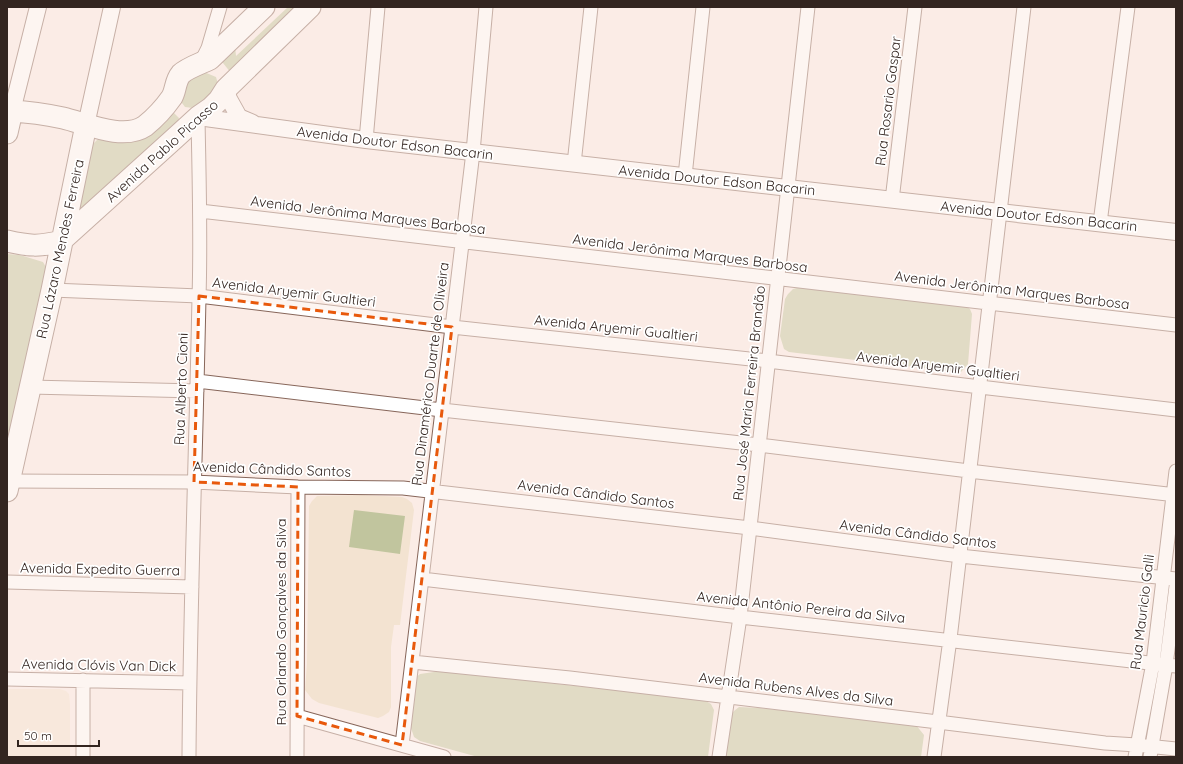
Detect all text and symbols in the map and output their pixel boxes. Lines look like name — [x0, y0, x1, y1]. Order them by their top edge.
street label: Rua Rosario Gaspar — [871, 35, 905, 167]
street label: Avenida Pablo Picasso — [102, 96, 222, 206]
street label: Avenida Doutor Edson Bacarin — [296, 122, 494, 164]
street label: Rua Lázaro Mendes Ferreira — [32, 158, 88, 340]
street label: Avenida Doutor Edson Bacarin — [618, 161, 816, 199]
street label: Avenida Jerônima Marques Barbosa — [249, 192, 487, 238]
street label: Avenida Doutor Edson Bacarin — [940, 197, 1138, 235]
street label: Avenida Jerônima Marques Barbosa — [571, 230, 809, 276]
street label: Rua Dinamérico Duarte de Oliveira — [407, 261, 453, 487]
street label: Avenida Jerônima Marques Barbosa — [893, 267, 1131, 313]
street label: Avenida Aryemir Gualtieri — [211, 273, 377, 311]
street label: Rua José Maria Ferreira Brandão — [729, 285, 769, 501]
street label: Avenida Aryemir Gualtieri — [533, 310, 699, 346]
street label: Rua Alberto Cioni — [170, 333, 192, 445]
street label: Avenida Aryemir Gualtieri — [855, 347, 1021, 385]
street label: Avenida Cândido Santos — [193, 457, 351, 481]
street label: Avenida Cândido Santos — [517, 475, 675, 513]
street label: Avenida Cândido Santos — [839, 515, 997, 553]
street label: Rua Orlando Gonçalves da Silva — [272, 518, 290, 726]
street label: Rua Mauricio Galli — [1126, 553, 1158, 671]
street label: Avenida Expedito Guerra — [20, 559, 180, 579]
street label: Avenida Antônio Pereira da Silva — [696, 587, 906, 627]
street label: Avenida Clóvis Van Dick — [22, 655, 176, 675]
street label: Avenida Rubens Alves da Silva — [698, 668, 894, 710]
scale bar — [18, 722, 99, 748]
text: 50 m — [24, 728, 52, 743]

